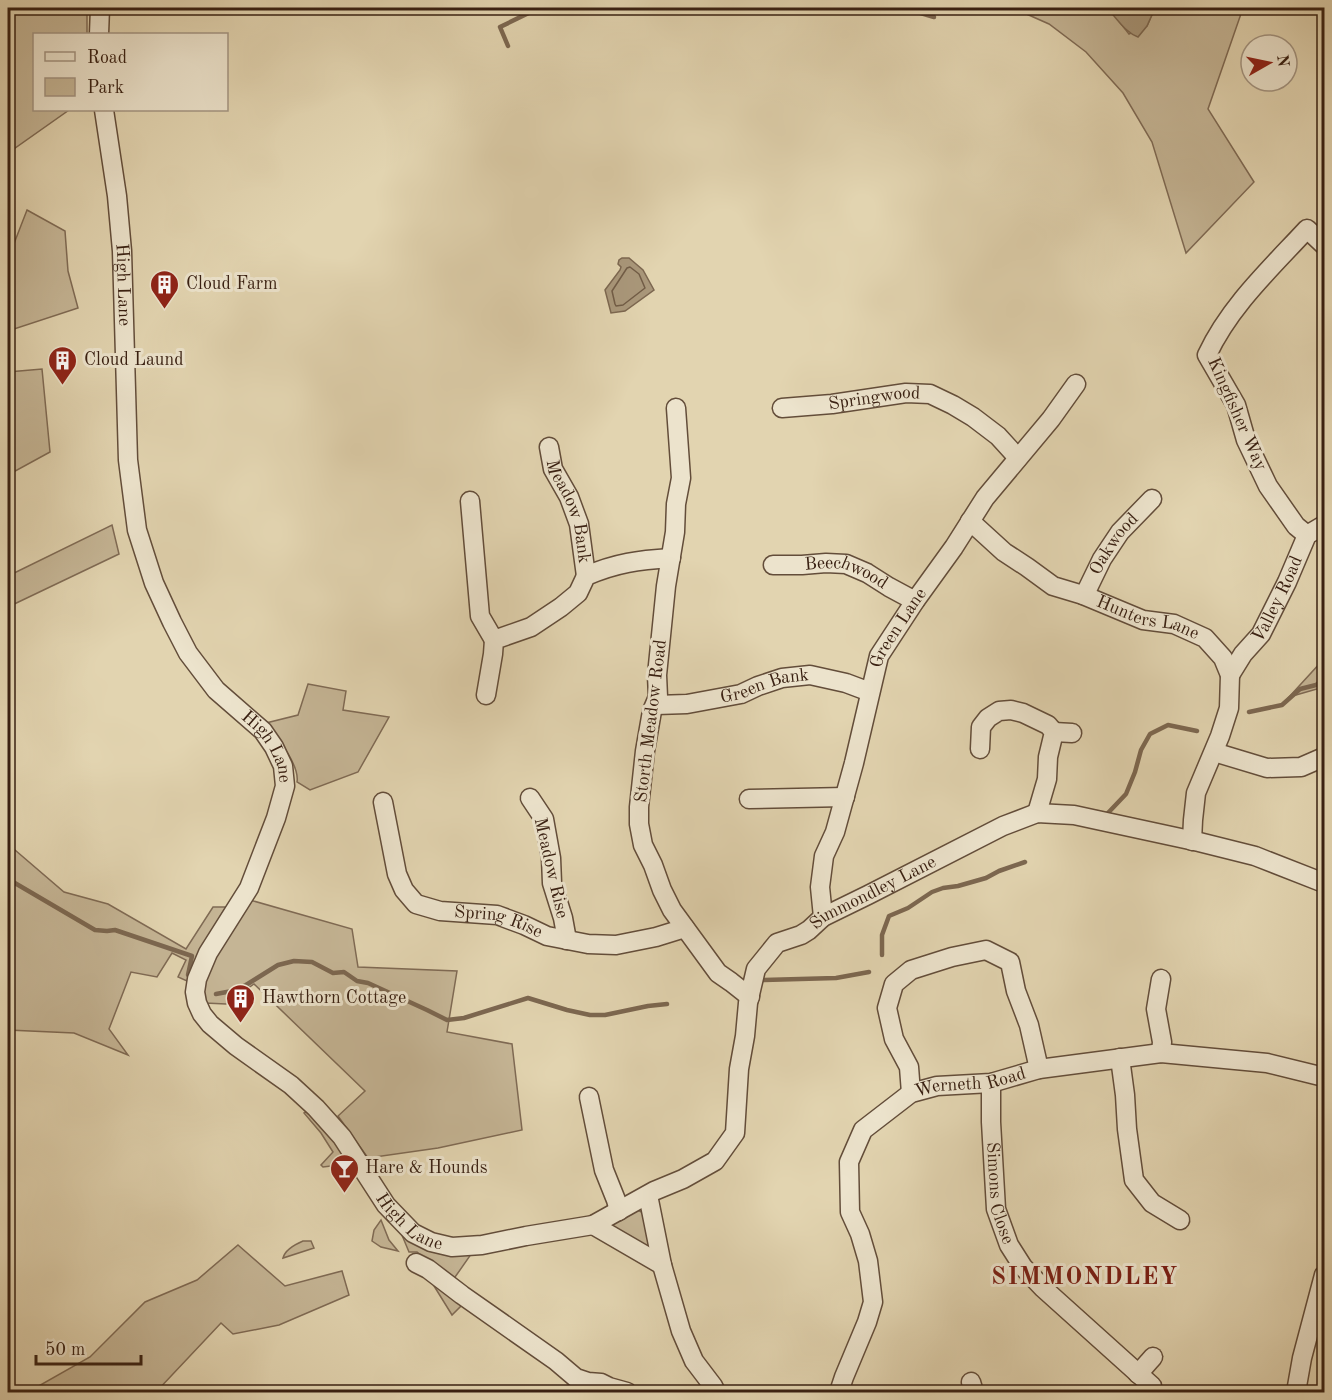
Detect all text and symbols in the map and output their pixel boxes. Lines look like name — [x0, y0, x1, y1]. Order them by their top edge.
legend — [33, 33, 228, 111]
north arrow — [1239, 33, 1299, 93]
text: Road — [87, 49, 127, 67]
text: N — [1273, 54, 1291, 69]
text: Park — [87, 79, 124, 97]
street label: High Lane — [112, 243, 133, 326]
building icon: Cloud Farm — [149, 268, 181, 310]
place label: Cloud Farm — [186, 275, 277, 293]
building icon: Cloud Laund — [47, 344, 79, 386]
place label: Cloud Laund — [84, 351, 184, 369]
street label: Kingfisher Way — [1204, 355, 1270, 474]
street label: Springwood — [827, 384, 921, 413]
street label: Meadow Bank — [542, 458, 593, 564]
street label: Oakwood — [1087, 510, 1142, 578]
street label: Valley Road — [1249, 553, 1306, 646]
street label: Beechwood — [804, 554, 891, 593]
street label: Green Lane — [868, 585, 930, 669]
street label: Hunters Lane — [1094, 593, 1202, 643]
street label: Storth Meadow Road — [632, 638, 670, 804]
street label: Green Bank — [719, 666, 810, 707]
street label: High Lane — [238, 707, 294, 784]
street label: Meadow Rise — [531, 816, 571, 920]
street label: Simmondley Lane — [806, 853, 939, 933]
street label: Spring Rise — [454, 903, 545, 941]
building icon: Hawthorn Cottage — [225, 982, 257, 1024]
place label: Hawthorn Cottage — [262, 989, 406, 1007]
street label: Werneth Road — [913, 1064, 1028, 1101]
street label: Simons Close — [983, 1142, 1017, 1247]
bar icon: Hare & Hounds — [328, 1152, 360, 1194]
place label: Hare & Hounds — [365, 1159, 488, 1177]
street label: High Lane — [372, 1190, 444, 1253]
district label: SIMMONDLEY — [991, 1266, 1179, 1290]
scale bar — [36, 1328, 141, 1366]
text: 50 m — [45, 1341, 85, 1359]

